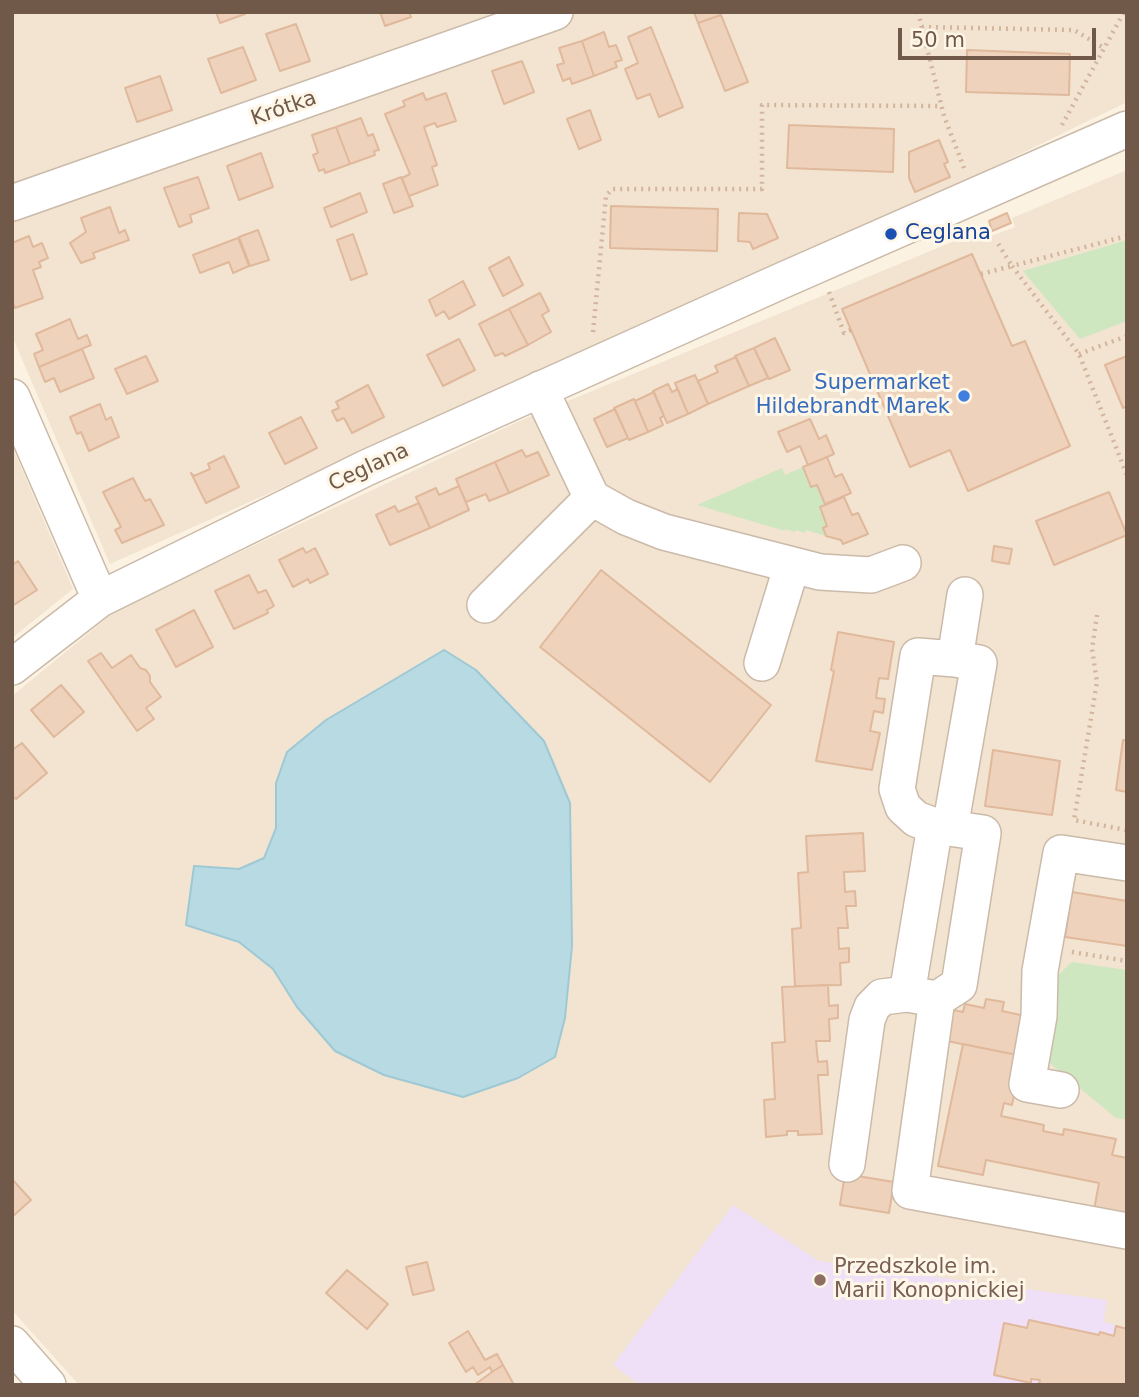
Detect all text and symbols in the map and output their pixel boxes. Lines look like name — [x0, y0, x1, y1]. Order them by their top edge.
scale bar — [901, 14, 1099, 58]
text: 50 m — [911, 28, 965, 52]
street label: Krótka — [248, 86, 320, 132]
place label: Ceglana — [905, 221, 991, 247]
marker: Ceglana — [883, 226, 899, 242]
place label: Supermarket Hildebrandt Marek — [756, 371, 950, 421]
marker: Supermarket Hildebrandt Marek — [956, 388, 972, 404]
street label: Ceglana — [325, 438, 413, 498]
place label: Przedszkole im. Marii Konopnickiej — [834, 1255, 1024, 1305]
marker: Przedszkole im. Marii Konopnickiej — [812, 1272, 828, 1288]

